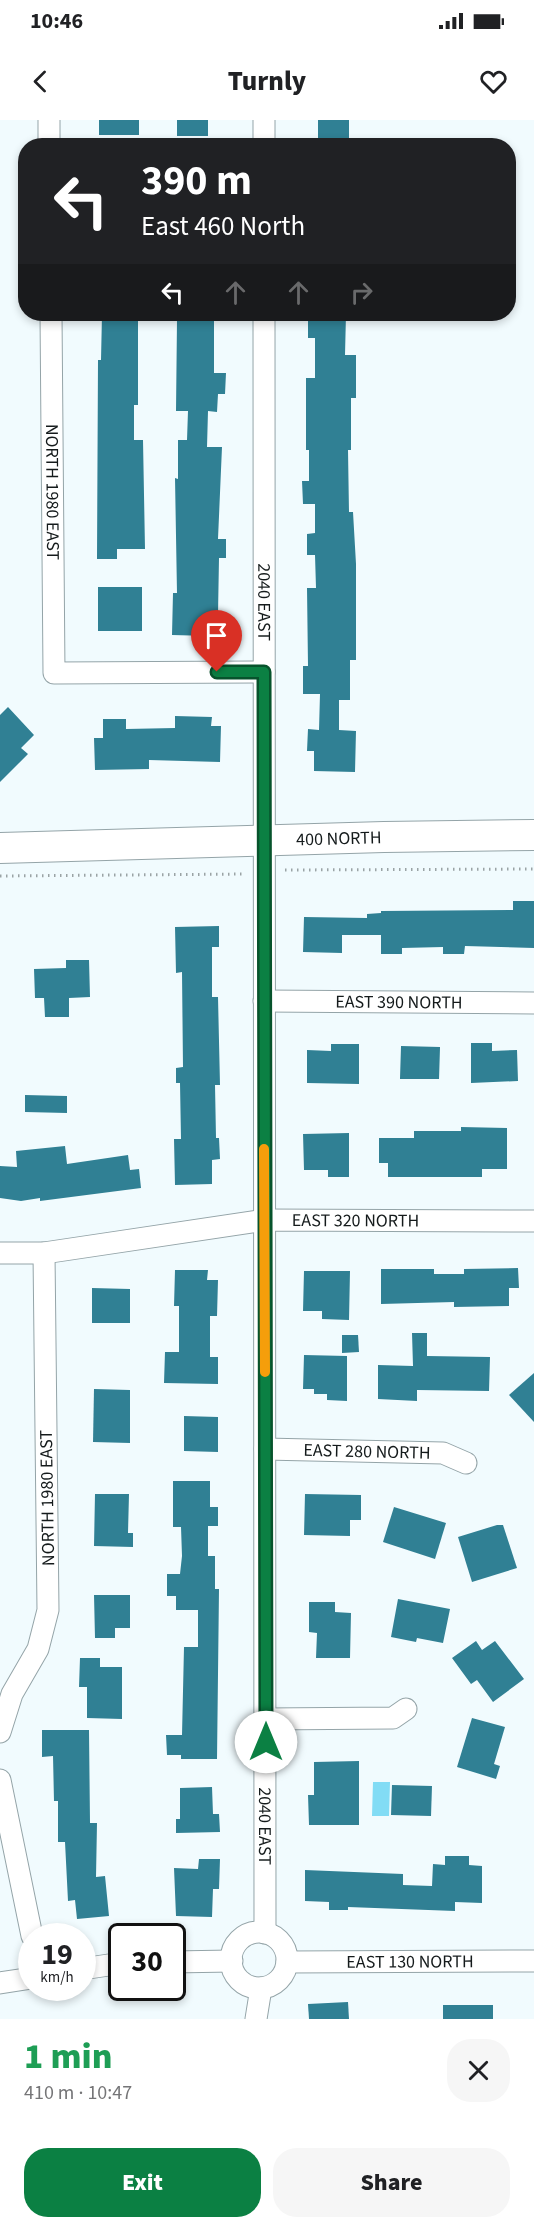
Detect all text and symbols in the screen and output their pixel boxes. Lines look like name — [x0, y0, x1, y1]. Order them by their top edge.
text: 10:46 — [30, 5, 83, 37]
text: Turnly — [228, 62, 306, 101]
icon: back — [24, 65, 57, 98]
icon: heart — [477, 65, 510, 98]
text: 390 m — [141, 151, 252, 211]
icon: left — [42, 162, 120, 240]
text: East 460 North — [141, 207, 305, 246]
icon: left — [156, 276, 189, 309]
icon: ahead — [219, 276, 252, 309]
icon: ahead — [282, 276, 315, 309]
icon: right — [345, 276, 378, 309]
street label: NORTH 1980 EAST — [39, 424, 65, 561]
street label: 2040 EAST — [251, 563, 276, 641]
pin — [191, 610, 242, 672]
icon: arrive — [200, 619, 233, 652]
street label: 400 NORTH — [296, 825, 382, 853]
street label: EAST 390 NORTH — [335, 990, 463, 1015]
street label: EAST 320 NORTH — [292, 1208, 419, 1234]
street label: NORTH 1980 EAST — [34, 1429, 61, 1566]
street label: EAST 280 NORTH — [303, 1438, 431, 1466]
position arrow — [234, 1710, 298, 1774]
street label: 2040 EAST — [252, 1787, 277, 1865]
speed limit sign: 30 — [108, 1923, 186, 2001]
text: 19 — [41, 1933, 73, 1976]
street label: EAST 130 NORTH — [346, 1949, 474, 1975]
text: km/h — [40, 1967, 74, 1988]
text: 1 min — [24, 2031, 112, 2082]
button: close — [447, 2039, 510, 2102]
text: 410 m · 10:47 — [24, 2079, 132, 2107]
button: Exit — [24, 2148, 261, 2217]
button: Share — [273, 2148, 510, 2217]

